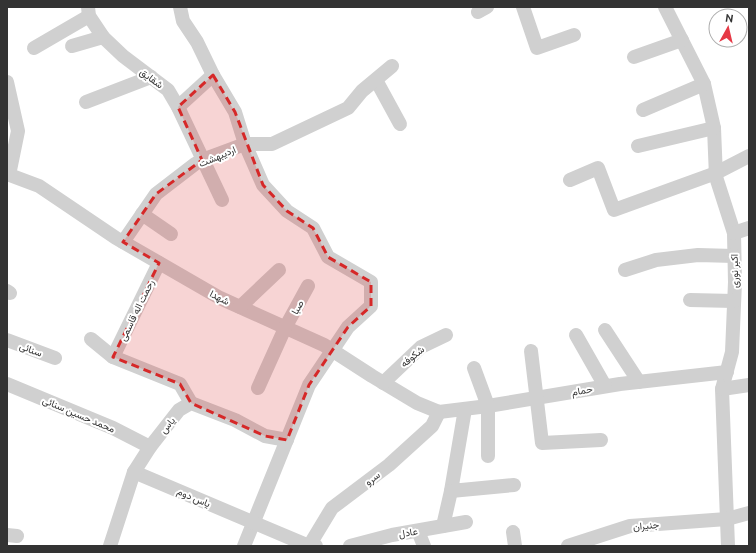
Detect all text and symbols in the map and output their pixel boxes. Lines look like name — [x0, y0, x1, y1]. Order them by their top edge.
north arrow — [708, 8, 748, 48]
text: N — [724, 12, 734, 25]
street label: شقایق — [137, 66, 166, 92]
street label: اردیبهشت — [197, 144, 238, 170]
street label: اکبر نوری — [729, 254, 741, 288]
street label: رحمت اله قاسمی — [117, 278, 157, 343]
street label: شهدا — [208, 288, 232, 308]
street label: صبا — [289, 298, 307, 317]
street label: سنائی — [18, 340, 44, 360]
street label: شکوفه — [398, 343, 427, 370]
street label: حمام — [571, 383, 594, 399]
street label: محمد حسین سنائی — [41, 394, 117, 436]
street label: یاس — [158, 415, 178, 436]
street label: سرو — [363, 469, 383, 488]
street label: یاس دوم — [175, 486, 212, 510]
street label: جنیران — [632, 519, 660, 533]
street label: عادل — [398, 525, 418, 540]

